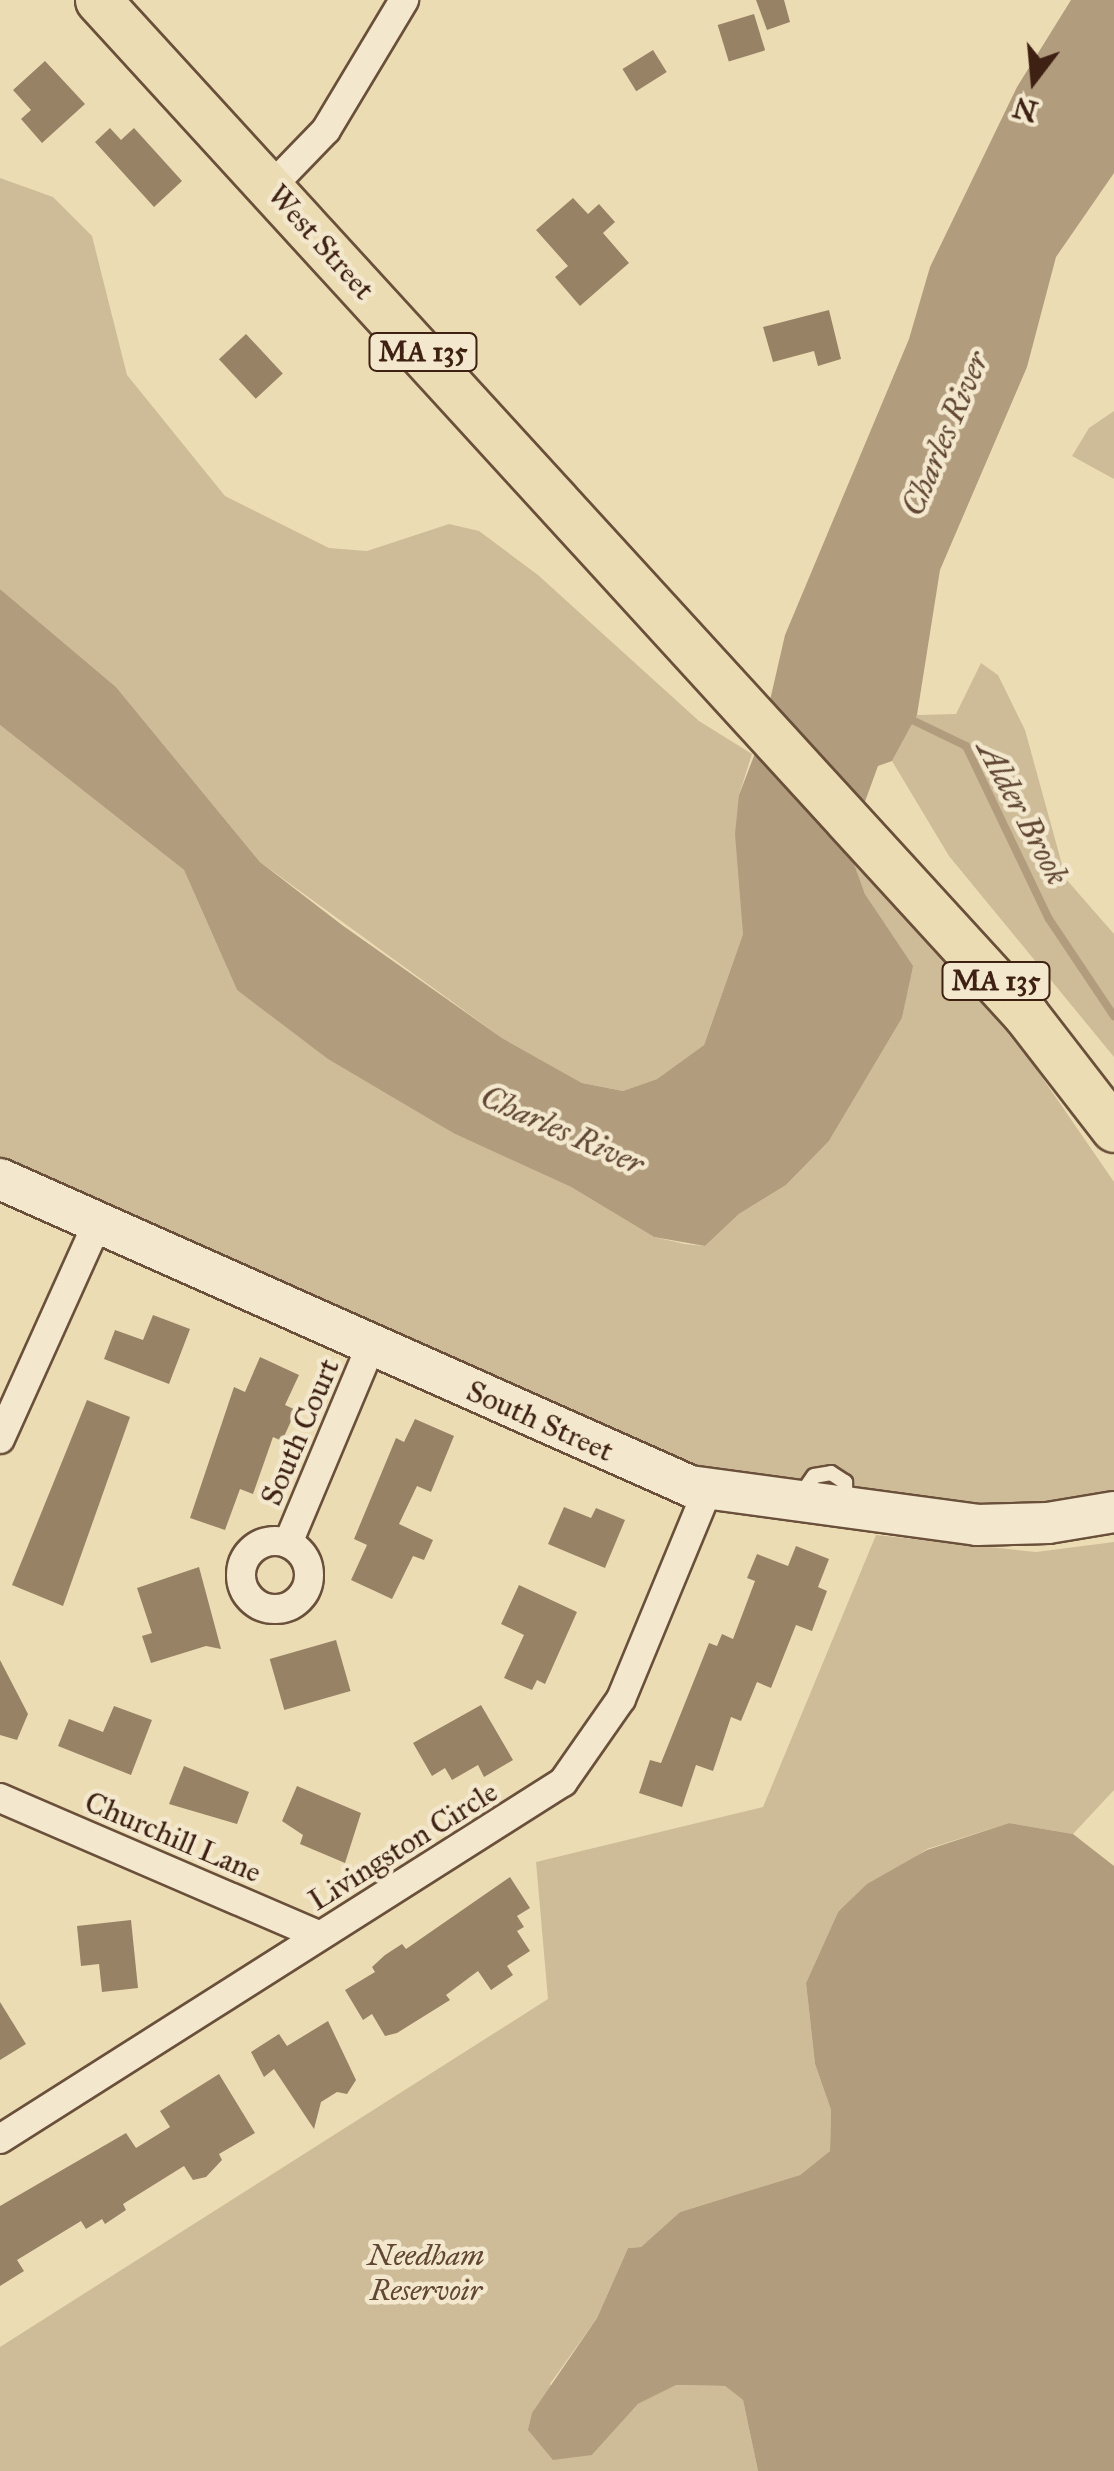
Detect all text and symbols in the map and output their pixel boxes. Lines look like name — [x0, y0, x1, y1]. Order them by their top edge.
north arrow — [984, 30, 1084, 130]
text: N — [1009, 89, 1042, 129]
street label: West Street — [260, 177, 382, 307]
road number: MA 135 — [368, 329, 478, 375]
water label: Charles River — [894, 346, 998, 522]
water label: Alder Brook — [968, 734, 1076, 892]
road number: MA 135 — [941, 958, 1051, 1004]
water label: Charles River — [474, 1078, 650, 1184]
street label: South Court — [253, 1353, 347, 1511]
street label: South Street — [461, 1373, 619, 1469]
street label: Livingston Circle — [302, 1774, 504, 1918]
street label: Churchill Lane — [79, 1784, 267, 1890]
park label: Needham Reservoir — [368, 2237, 484, 2308]

